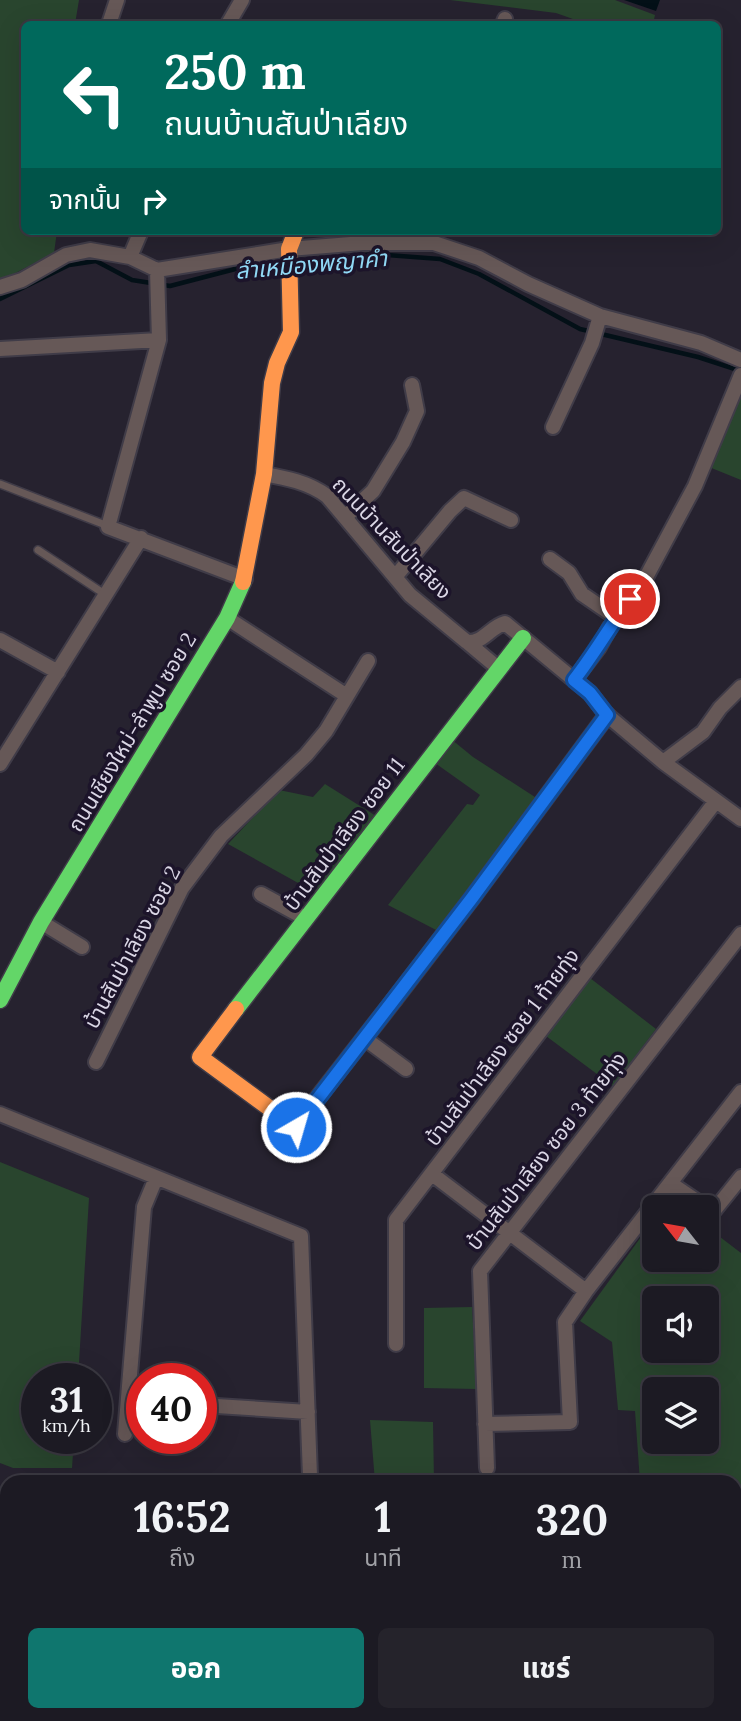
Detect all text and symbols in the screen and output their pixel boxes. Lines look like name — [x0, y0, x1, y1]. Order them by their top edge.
text: 250 m — [164, 40, 306, 102]
icon: left — [49, 49, 140, 140]
text: ถนนบ้านสันป่าเลียง — [164, 103, 408, 144]
icon: right — [135, 182, 173, 220]
text: จากนั้น — [49, 183, 121, 216]
water label: ลำเหมืองพญาคำ — [234, 243, 390, 285]
street label: ถนนบ้านสันป่าเลียง — [327, 471, 457, 605]
pin — [600, 569, 660, 629]
icon: arrive — [611, 580, 649, 618]
street label: ถนนเชียงใหม่-ลำพูน ซอย 2 — [62, 627, 202, 837]
street label: บ้านสันป่าเลียง ซอย 11 — [278, 752, 410, 916]
street label: บ้านสันป่าเลียง ซอย 2 — [78, 861, 186, 1033]
street label: บ้านสันป่าเลียง ซอย 1 ท้ายทุ่ง — [419, 943, 585, 1151]
street label: บ้านสันป่าเลียง ซอย 3 ท้ายทุ่ง — [460, 1046, 632, 1256]
position arrow — [259, 1090, 333, 1164]
north arrow — [642, 1195, 719, 1272]
map controls — [642, 1195, 719, 1454]
button: sound — [642, 1286, 719, 1363]
speed limit sign: 40 — [126, 1363, 217, 1454]
text: 31 — [50, 1377, 83, 1422]
button: layers — [642, 1377, 719, 1454]
text: km/h — [42, 1414, 91, 1437]
text: 16:52 — [134, 1490, 231, 1544]
text: 1 — [375, 1490, 392, 1544]
text: 320 — [536, 1493, 608, 1547]
text: ถึง — [169, 1543, 195, 1572]
text: นาที — [364, 1543, 402, 1572]
text: m — [562, 1545, 582, 1574]
button: ออก — [28, 1628, 364, 1708]
button: แชร์ — [378, 1628, 714, 1708]

